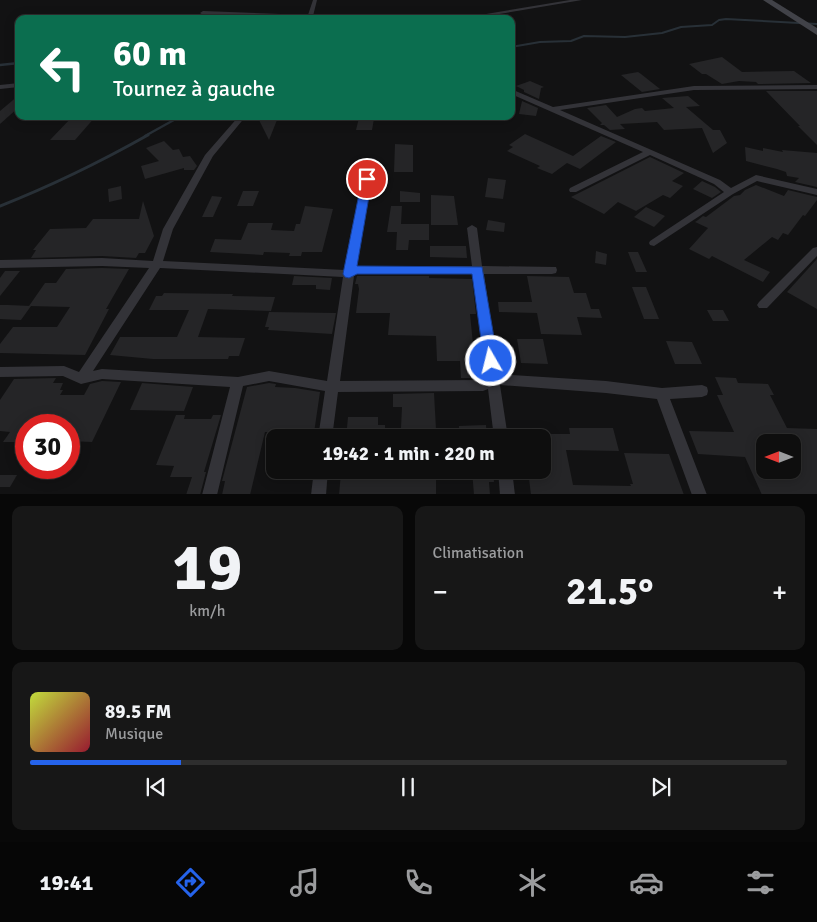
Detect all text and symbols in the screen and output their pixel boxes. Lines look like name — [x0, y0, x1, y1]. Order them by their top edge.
text: 60 m — [113, 32, 187, 75]
icon: left — [30, 35, 95, 100]
text: Tournez à gauche — [113, 75, 275, 102]
pin — [346, 158, 388, 200]
icon: arrive — [353, 165, 381, 193]
position arrow — [464, 334, 516, 386]
speed limit sign: 30 — [15, 414, 80, 479]
north arrow — [756, 434, 801, 479]
map controls — [756, 434, 801, 479]
text: 19:42 · 1 min · 220 m — [322, 442, 495, 466]
text: 19 — [172, 528, 242, 608]
text: Climatisation — [433, 543, 524, 563]
text: 21.5° — [566, 568, 654, 615]
text: − — [433, 575, 448, 609]
text: + — [772, 575, 787, 609]
text: km/h — [189, 601, 225, 621]
text: 89.5 FM — [105, 700, 171, 724]
text: Musique — [105, 724, 163, 744]
icon: previous — [142, 773, 170, 801]
icon: pause — [394, 773, 422, 801]
icon: next — [647, 773, 675, 801]
icon: directions — [173, 865, 208, 900]
icon: music — [287, 865, 322, 900]
icon: phone — [401, 865, 436, 900]
icon: climate — [515, 865, 550, 900]
icon: car — [629, 865, 664, 900]
icon: filters — [743, 865, 778, 900]
text: 19:41 — [40, 869, 94, 896]

